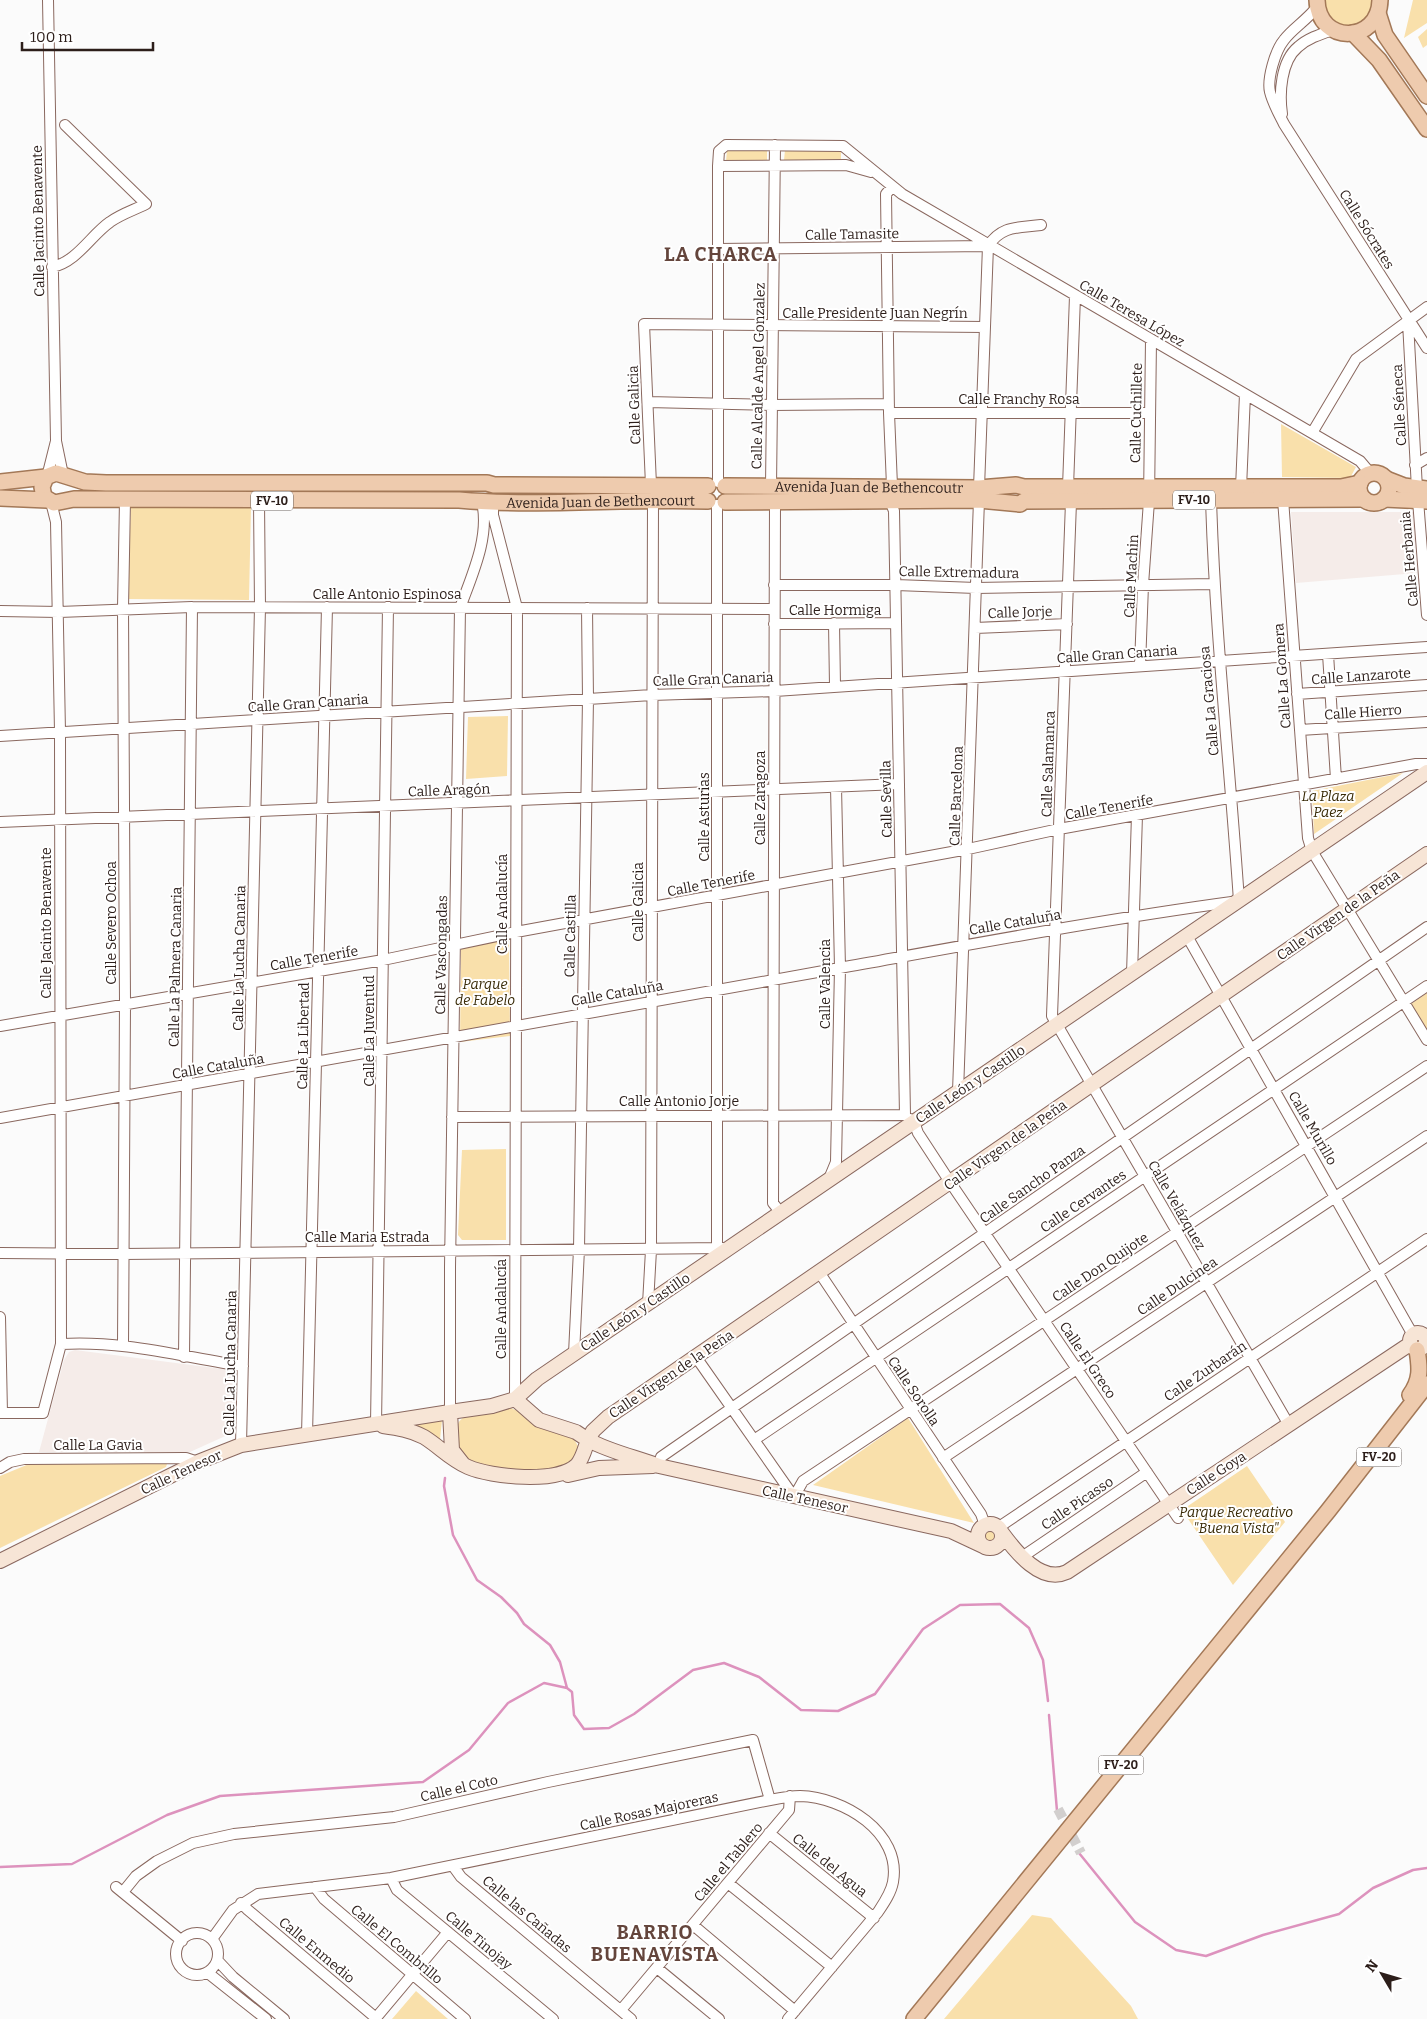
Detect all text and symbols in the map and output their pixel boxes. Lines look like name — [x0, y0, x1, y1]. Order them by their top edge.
scale bar — [22, 20, 154, 52]
text: 100 m — [30, 28, 73, 46]
street label: Calle Jacinto Benavente — [29, 145, 48, 297]
street label: Calle Sócrates — [1335, 186, 1398, 272]
street label: Calle Tamasite — [805, 225, 899, 244]
district label: LA CHARCA — [664, 243, 778, 266]
street label: Calle Teresa López — [1076, 276, 1188, 351]
street label: Calle Alcalde Angel Gonzalez — [748, 282, 769, 470]
street label: Calle Presidente Juan Negrín — [782, 305, 968, 322]
street label: Calle Cuchillete — [1127, 363, 1146, 463]
street label: Calle Séneca — [1389, 363, 1410, 446]
street label: Calle Galicia — [625, 365, 644, 445]
street label: Calle Franchy Rosa — [958, 391, 1080, 408]
street label: Avenida Juan de Bethencoutr — [775, 478, 963, 497]
road number: FV-10 — [1173, 490, 1215, 510]
road number: FV-10 — [251, 492, 293, 511]
street label: Avenida Juan de Bethencourt — [506, 492, 695, 512]
street label: Calle Herbania — [1397, 510, 1422, 607]
street label: Calle Machin — [1121, 534, 1142, 618]
street label: Calle Extremadura — [898, 563, 1020, 582]
street label: Calle Antonio Espinosa — [312, 586, 462, 603]
street label: Calle Hormiga — [789, 602, 882, 619]
street label: Calle Jorje — [987, 603, 1053, 622]
street label: Calle La Gomera — [1270, 622, 1295, 729]
street label: Calle Gran Canaria — [1056, 642, 1178, 667]
street label: Calle La Graciosa — [1196, 645, 1223, 757]
street label: Calle Lanzarote — [1311, 665, 1411, 688]
street label: Calle Gran Canaria — [652, 669, 774, 690]
street label: Calle Gran Canaria — [247, 691, 369, 716]
street label: Calle Hierro — [1324, 701, 1402, 724]
street label: Calle Salamanca — [1038, 710, 1059, 818]
street label: Calle Barcelona — [946, 745, 967, 846]
street label: Calle Zaragoza — [752, 750, 769, 845]
street label: Calle Sevilla — [877, 760, 896, 838]
street label: Calle Asturias — [696, 772, 713, 862]
street label: Calle Aragón — [407, 781, 491, 800]
park label: La Plaza Paez — [1302, 788, 1354, 821]
street label: Calle Tenerife — [1064, 791, 1154, 824]
street label: Calle Jacinto Benavente — [38, 847, 55, 999]
street label: Calle Andalucía — [494, 853, 511, 954]
street label: Calle Severo Ochoa — [103, 861, 120, 985]
street label: Calle Galicia — [630, 862, 647, 942]
street label: Calle Virgen de la Peña — [1273, 866, 1403, 964]
street label: Calle Tenerife — [666, 867, 756, 900]
street label: Calle La Lucha Canaria — [230, 885, 249, 1031]
street label: Calle La Palmera Canaria — [166, 886, 185, 1047]
street label: Calle Castilla — [561, 894, 580, 978]
street label: Calle Vascongadas — [432, 895, 451, 1015]
street label: Calle Cataluña — [968, 906, 1063, 939]
street label: Calle Valencia — [817, 939, 834, 1029]
street label: Calle Tenerife — [269, 942, 359, 975]
street label: Calle La Juventud — [361, 975, 378, 1087]
park label: Parque de Fabelo — [455, 976, 515, 1009]
street label: Calle Cataluña — [570, 977, 665, 1010]
street label: Calle La Libertad — [294, 982, 313, 1090]
street label: Calle León y Castillo — [912, 1041, 1028, 1127]
street label: Calle Cataluña — [171, 1050, 266, 1083]
street label: Calle Murillo — [1285, 1088, 1341, 1168]
street label: Calle Antonio Jorje — [619, 1093, 739, 1110]
street label: Calle Virgen de la Peña — [940, 1096, 1070, 1194]
street label: Calle Sancho Panza — [976, 1141, 1089, 1227]
street label: Calle Velázquez — [1144, 1157, 1209, 1253]
street label: Calle Cervantes — [1037, 1166, 1130, 1237]
street label: Calle Maria Estrada — [305, 1229, 430, 1246]
street label: Calle Don Quijote — [1049, 1229, 1152, 1306]
street label: Calle Dulcinea — [1134, 1253, 1221, 1319]
street label: Calle Andalucía — [493, 1258, 510, 1359]
street label: Calle León y Castillo — [577, 1269, 693, 1355]
street label: Calle La Lucha Canaria — [221, 1290, 240, 1436]
street label: Calle El Greco — [1056, 1319, 1120, 1402]
street label: Calle Virgen de la Peña — [606, 1326, 737, 1422]
street label: Calle Zurbarán — [1161, 1337, 1250, 1405]
street label: Calle Sorolla — [884, 1353, 943, 1430]
street label: Calle La Gavia — [53, 1437, 143, 1454]
street label: Calle Tenesor — [138, 1446, 224, 1499]
street label: Calle Goya — [1183, 1448, 1250, 1499]
road number: FV-20 — [1356, 1448, 1402, 1466]
street label: Calle Picasso — [1038, 1473, 1117, 1534]
street label: Calle Tenesor — [760, 1482, 849, 1517]
park label: Parque Recreativo "Buena Vista" — [1179, 1504, 1293, 1537]
road number: FV-20 — [1098, 1756, 1144, 1774]
street label: Calle el Coto — [419, 1771, 500, 1806]
street label: Calle Rosas Majoreras — [578, 1789, 720, 1834]
street label: Calle el Tablero — [690, 1819, 766, 1905]
street label: Calle del Agua — [789, 1830, 871, 1901]
street label: Calle las Cañadas — [479, 1872, 575, 1957]
street label: Calle El Combrillo — [347, 1901, 446, 1988]
street label: Calle Tinojay — [442, 1907, 516, 1974]
street label: Calle Enmedio — [275, 1914, 358, 1987]
district label: BARRIO BUENAVISTA — [591, 1921, 719, 1966]
north arrow — [1357, 1949, 1407, 1999]
text: N — [1362, 1957, 1382, 1976]

